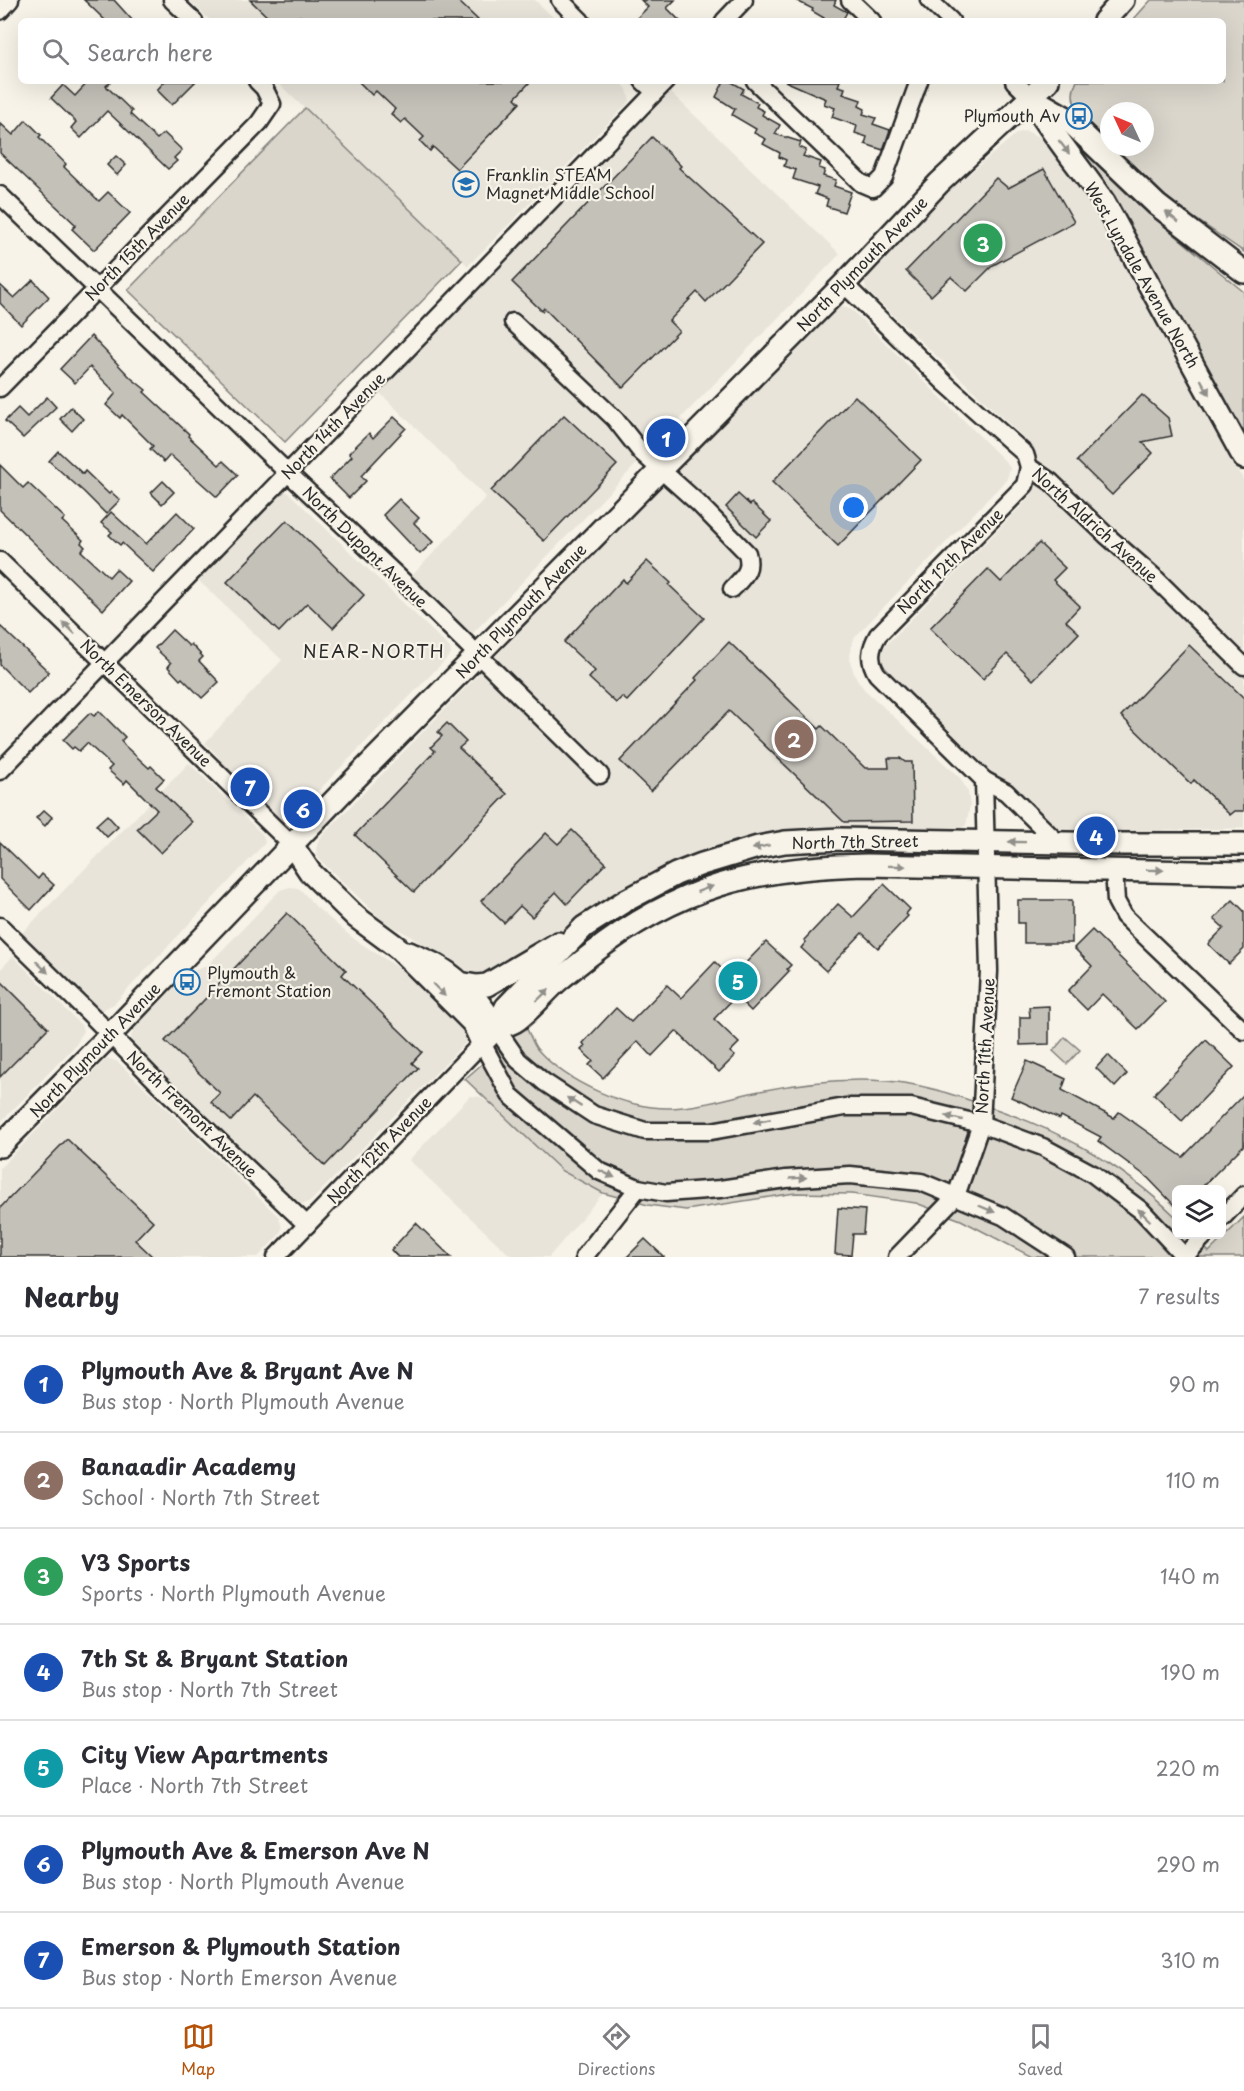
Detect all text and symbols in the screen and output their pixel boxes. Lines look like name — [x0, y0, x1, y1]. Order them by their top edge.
search box — [18, 18, 1226, 84]
icon: search — [39, 35, 72, 68]
text: Search here — [87, 35, 213, 68]
bus stop icon: Plymouth Av — [1064, 101, 1094, 131]
north arrow — [1100, 102, 1154, 156]
place label: Plymouth Av — [963, 103, 1061, 127]
one-way arrow — [1057, 139, 1069, 154]
place label: Franklin STEAM Magnet Middle School — [486, 162, 655, 204]
school or university icon: Franklin STEAM Magnet Middle School — [451, 169, 481, 199]
street label: West Lyndale Avenue North — [1080, 177, 1206, 372]
street label: North 15th Avenue — [79, 187, 194, 306]
street label: North Plymouth Avenue — [790, 190, 932, 336]
one-way arrow — [1164, 211, 1180, 224]
pin: 3 — [964, 220, 1002, 266]
street label: North 14th Avenue — [275, 366, 390, 484]
one-way arrow — [1200, 378, 1210, 395]
pin: 1 — [646, 416, 686, 460]
street label: North Aldrich Avenue — [1027, 461, 1164, 588]
street label: North Dupont Avenue — [298, 480, 434, 613]
your location — [839, 493, 868, 522]
street label: North 12th Avenue — [891, 502, 1008, 619]
street label: North Plymouth Avenue — [449, 537, 591, 683]
one-way arrow — [63, 622, 77, 636]
street label: North Emerson Avenue — [75, 633, 218, 772]
district label: NEAR-NORTH — [303, 637, 445, 664]
pin: 2 — [774, 716, 814, 762]
pin: 7 — [230, 764, 270, 810]
pin: 6 — [284, 786, 322, 832]
pin: 4 — [1076, 814, 1116, 858]
street label: North 7th Street — [791, 828, 919, 854]
one-way arrow — [1007, 837, 1026, 847]
one-way arrow — [751, 843, 770, 852]
one-way arrow — [888, 861, 907, 870]
one-way arrow — [1146, 865, 1165, 875]
one-way arrow — [696, 884, 714, 894]
pin: 5 — [718, 958, 758, 1004]
one-way arrow — [35, 960, 50, 974]
place label: Plymouth & Fremont Station — [207, 960, 331, 1002]
bus stop icon: Plymouth & Fremont Station — [172, 967, 202, 997]
street label: North Plymouth Avenue — [23, 976, 165, 1122]
street label: North 11th Avenue — [968, 977, 1000, 1115]
one-way arrow — [432, 982, 446, 996]
one-way arrow — [536, 989, 550, 1003]
street label: North Fremont Avenue — [122, 1044, 264, 1182]
street label: North 12th Avenue — [321, 1090, 436, 1209]
one-way arrow — [567, 1096, 583, 1108]
one-way arrow — [945, 1112, 964, 1122]
one-way arrow — [752, 1117, 771, 1126]
one-way arrow — [599, 1170, 616, 1179]
one-way arrow — [789, 1174, 808, 1183]
map controls — [1172, 1185, 1226, 1239]
button: layers — [1172, 1185, 1226, 1239]
one-way arrow — [979, 1205, 996, 1214]
one-way arrow — [1138, 1208, 1152, 1222]
text: Nearby — [24, 1277, 119, 1316]
text: 7 results — [1138, 1281, 1220, 1311]
text: Plymouth Ave & Bryant Ave N — [81, 1353, 414, 1386]
text: 1 — [39, 1369, 48, 1399]
text: 90 m — [1169, 1369, 1220, 1399]
text: Bus stop · North Plymouth Avenue — [81, 1386, 405, 1416]
text: Banaadir Academy — [81, 1449, 296, 1482]
text: 2 — [36, 1465, 51, 1495]
text: 110 m — [1166, 1465, 1220, 1495]
text: School · North 7th Street — [81, 1482, 320, 1512]
text: V3 Sports — [81, 1545, 190, 1578]
text: 3 — [37, 1561, 50, 1591]
text: 140 m — [1160, 1561, 1220, 1591]
text: Sports · North Plymouth Avenue — [81, 1578, 386, 1608]
text: 7th St & Bryant Station — [81, 1641, 348, 1674]
text: 4 — [37, 1657, 50, 1687]
text: 190 m — [1161, 1657, 1220, 1687]
text: Bus stop · North 7th Street — [81, 1674, 338, 1704]
text: City View Apartments — [81, 1737, 328, 1770]
text: 5 — [37, 1753, 50, 1783]
text: 220 m — [1156, 1753, 1220, 1783]
text: Place · North 7th Street — [81, 1770, 308, 1800]
text: Plymouth Ave & Emerson Ave N — [81, 1833, 430, 1866]
text: 6 — [36, 1849, 51, 1879]
text: 290 m — [1156, 1849, 1220, 1879]
text: Bus stop · North Plymouth Avenue — [81, 1866, 405, 1896]
text: Emerson & Plymouth Station — [81, 1929, 400, 1962]
text: 7 — [38, 1945, 49, 1975]
text: 310 m — [1160, 1945, 1220, 1975]
text: Bus stop · North Emerson Avenue — [81, 1962, 398, 1992]
tab: Map — [181, 2020, 215, 2080]
tab: Directions — [577, 2020, 655, 2080]
tab: Saved — [1017, 2020, 1063, 2080]

